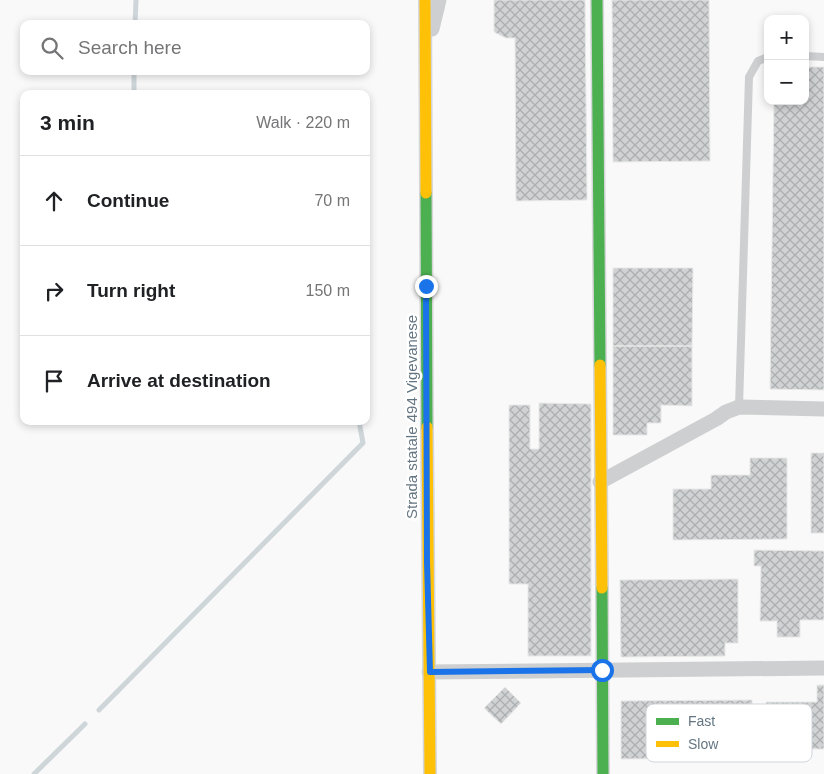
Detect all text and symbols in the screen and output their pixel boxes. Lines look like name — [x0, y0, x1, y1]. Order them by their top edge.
map controls — [764, 15, 809, 105]
button: + — [764, 15, 809, 60]
search box — [20, 20, 370, 75]
icon: search — [38, 34, 66, 62]
text: Search here — [78, 37, 182, 58]
button: − — [764, 60, 809, 105]
text: 3 min — [40, 111, 95, 134]
text: Walk · 220 m — [256, 114, 350, 131]
icon: ahead — [40, 187, 68, 215]
text: Continue — [87, 190, 169, 211]
text: 70 m — [314, 192, 350, 209]
route end — [415, 275, 438, 298]
icon: right — [40, 277, 68, 305]
text: Turn right — [87, 280, 175, 301]
text: 150 m — [306, 282, 350, 299]
street label: Strada statale 494 Vigevanese — [403, 315, 420, 519]
icon: arrive — [40, 367, 68, 395]
text: Arrive at destination — [87, 370, 271, 391]
route start — [591, 659, 614, 682]
legend — [646, 704, 812, 762]
text: Fast — [688, 713, 715, 729]
text: Slow — [688, 736, 719, 752]

